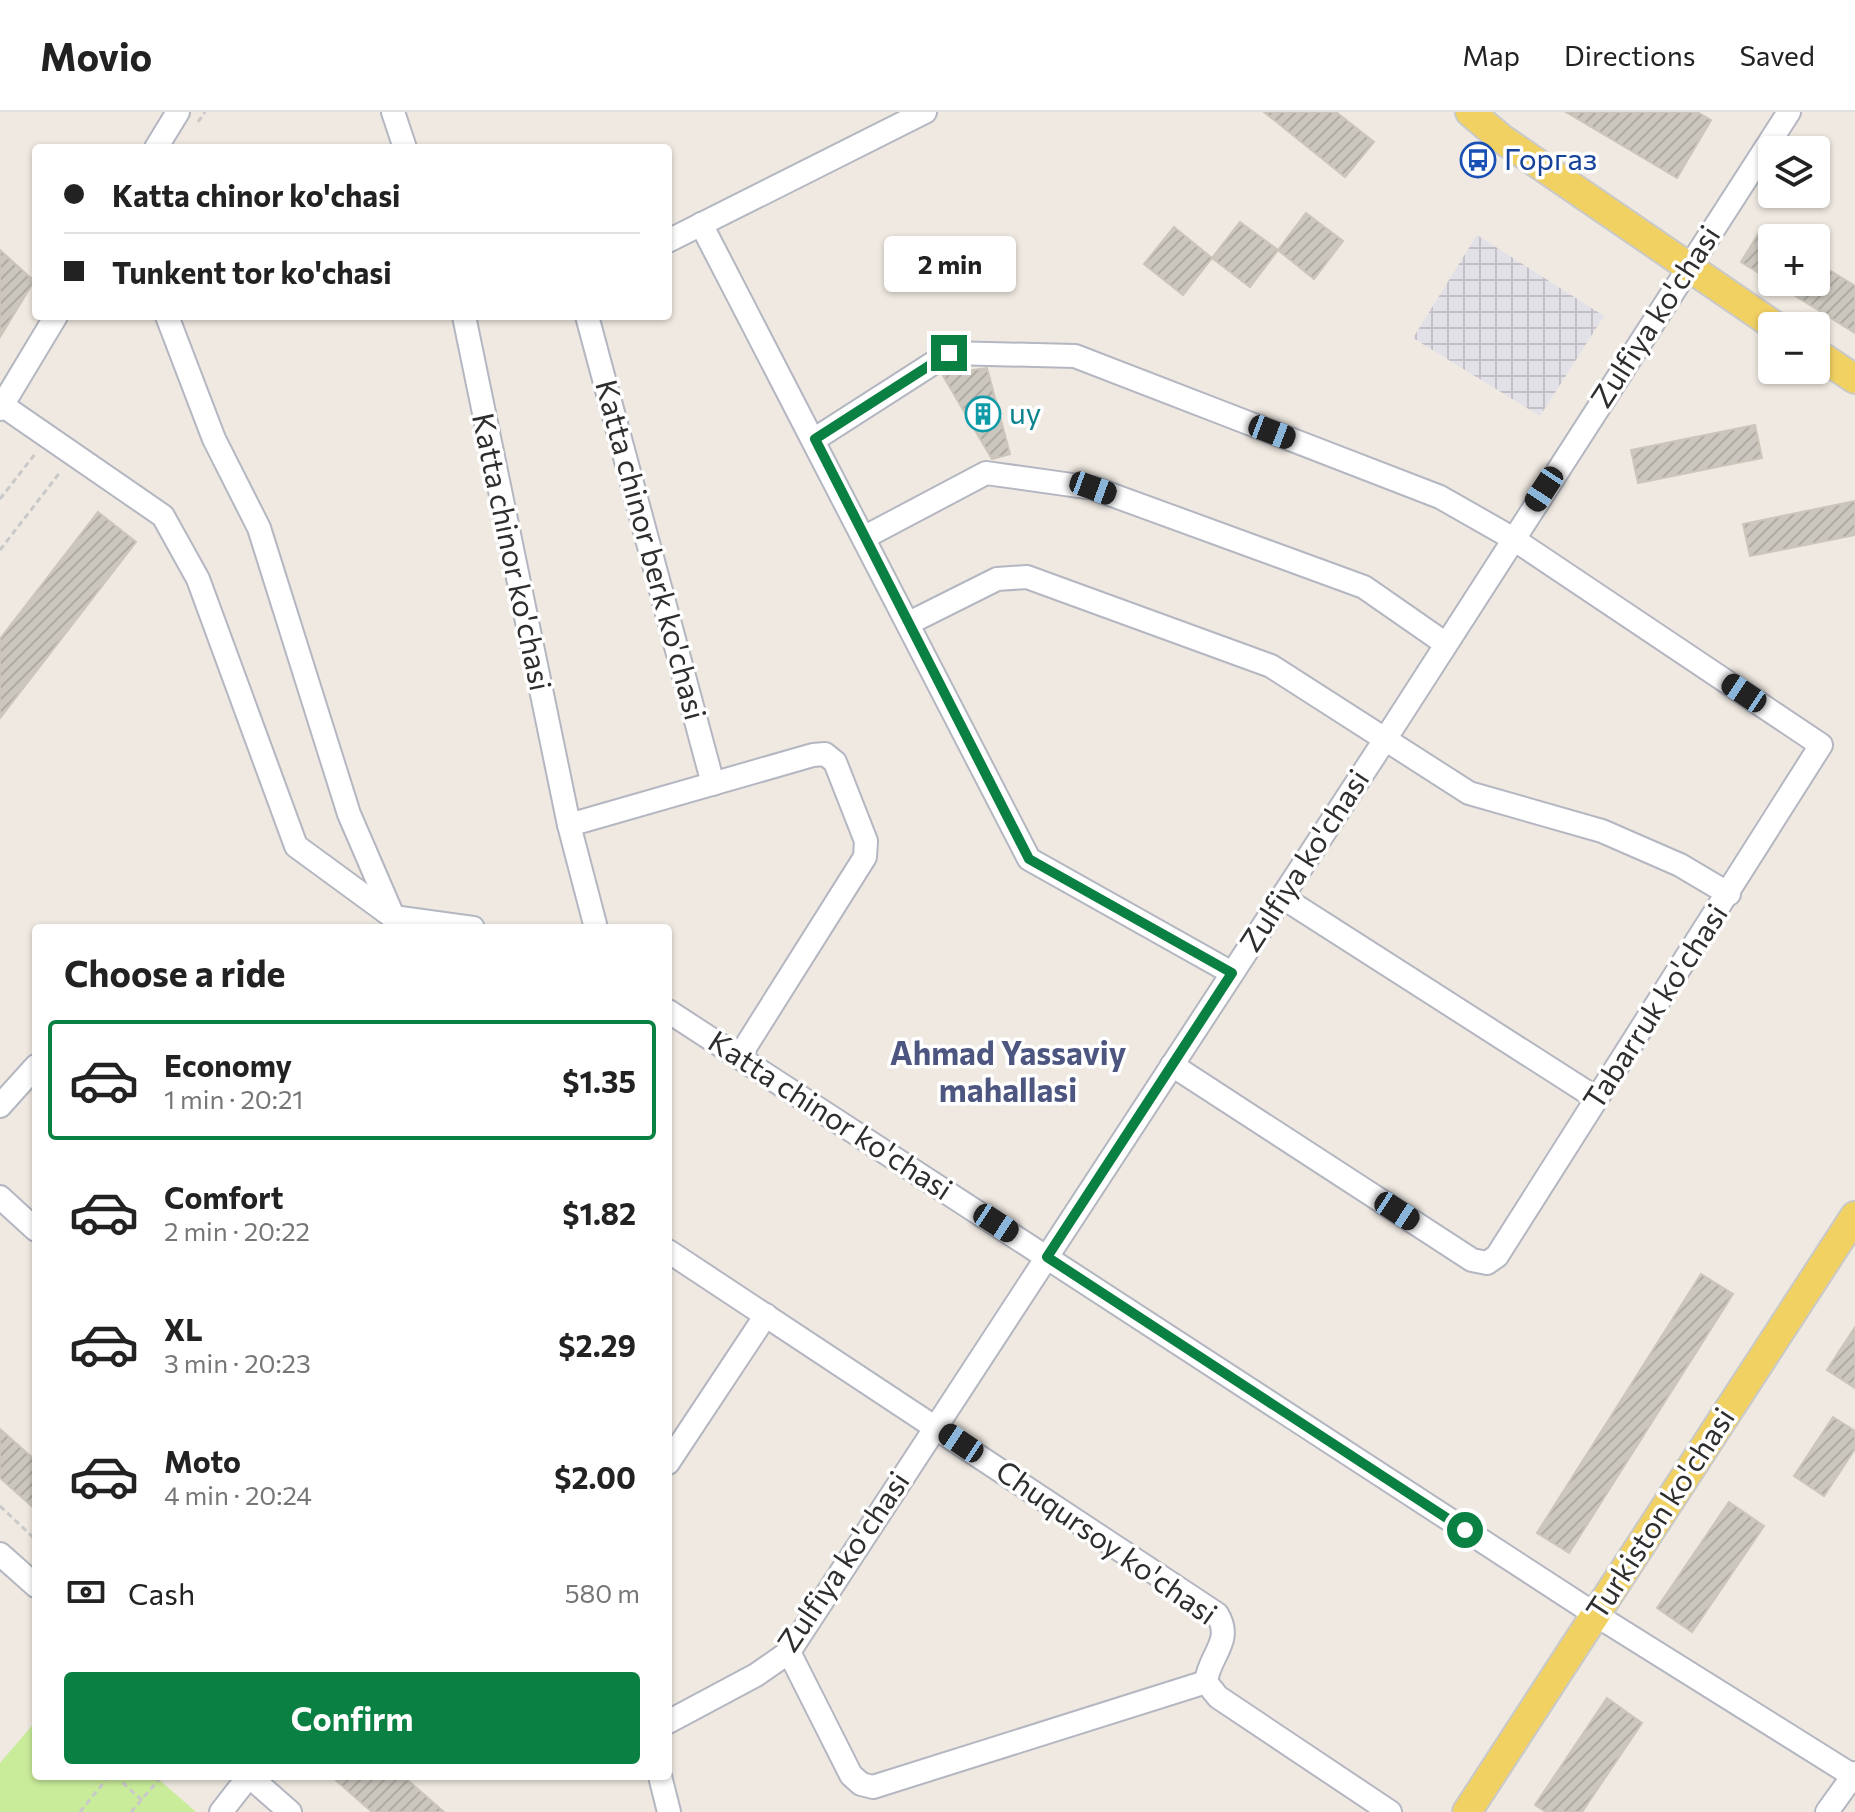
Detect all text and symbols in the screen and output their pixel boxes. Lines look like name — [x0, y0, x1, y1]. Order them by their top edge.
text: Movio — [40, 32, 152, 79]
text: Map — [1462, 38, 1520, 72]
text: Directions — [1564, 38, 1695, 72]
text: Saved — [1739, 38, 1815, 72]
map controls — [1758, 136, 1830, 384]
button: layers — [1758, 136, 1830, 208]
place label: Горгаз — [1504, 139, 1597, 176]
bus stop icon: Горгаз — [1459, 141, 1497, 179]
text: Katta chinor ko'chasi — [112, 176, 400, 213]
street label: Zulfiya ko'chasi — [1581, 218, 1726, 414]
button: + — [1758, 224, 1830, 296]
callout: 2 min — [883, 237, 1015, 293]
text: 2 min — [918, 248, 982, 279]
text: Tunkent tor ko'chasi — [112, 253, 392, 290]
button: − — [1758, 312, 1830, 384]
route end — [931, 335, 967, 371]
street label: Katta chinor berk ko'chasi — [589, 375, 716, 723]
place label: uy — [1009, 393, 1041, 430]
building icon: uy — [964, 395, 1002, 433]
street label: Katta chinor ko'chasi — [466, 409, 561, 694]
car — [1245, 412, 1299, 452]
car — [1521, 462, 1567, 516]
car — [1066, 469, 1120, 507]
car — [1717, 670, 1771, 716]
street label: Zulfiya ko'chasi — [1230, 762, 1375, 958]
street label: Tabarruk ko'chasi — [1574, 896, 1734, 1115]
text: Choose a ride — [64, 950, 285, 994]
street label: Katta chinor ko'chasi — [703, 1021, 960, 1207]
district label: Ahmad Yassaviy mahallasi — [890, 1032, 1127, 1109]
icon: car — [68, 1044, 140, 1116]
text: Economy — [164, 1046, 292, 1083]
text: $1.35 — [562, 1062, 636, 1099]
text: 1 min · 20:21 — [164, 1083, 303, 1114]
icon: car — [68, 1176, 140, 1248]
text: Comfort — [164, 1178, 283, 1215]
car — [1370, 1188, 1424, 1234]
text: $1.82 — [562, 1194, 636, 1231]
car — [969, 1200, 1023, 1246]
text: 2 min · 20:22 — [164, 1215, 310, 1246]
icon: car — [68, 1308, 140, 1380]
text: XL — [164, 1310, 203, 1347]
text: $2.29 — [558, 1326, 636, 1363]
text: 3 min · 20:23 — [164, 1347, 311, 1378]
street label: Turkiston ko'chasi — [1577, 1400, 1741, 1625]
car — [934, 1420, 988, 1466]
icon: car — [68, 1440, 140, 1512]
text: Moto — [164, 1442, 241, 1479]
street label: Chuqursoy ko'chasi — [990, 1451, 1225, 1631]
text: $2.00 — [554, 1458, 636, 1495]
street label: Zulfiya ko'chasi — [768, 1463, 916, 1658]
text: 4 min · 20:24 — [164, 1479, 312, 1510]
route start — [1447, 1512, 1483, 1548]
icon: cash — [64, 1570, 108, 1614]
text: Cash — [128, 1574, 195, 1611]
text: 580 m — [565, 1577, 640, 1608]
button: Confirm — [64, 1672, 640, 1764]

